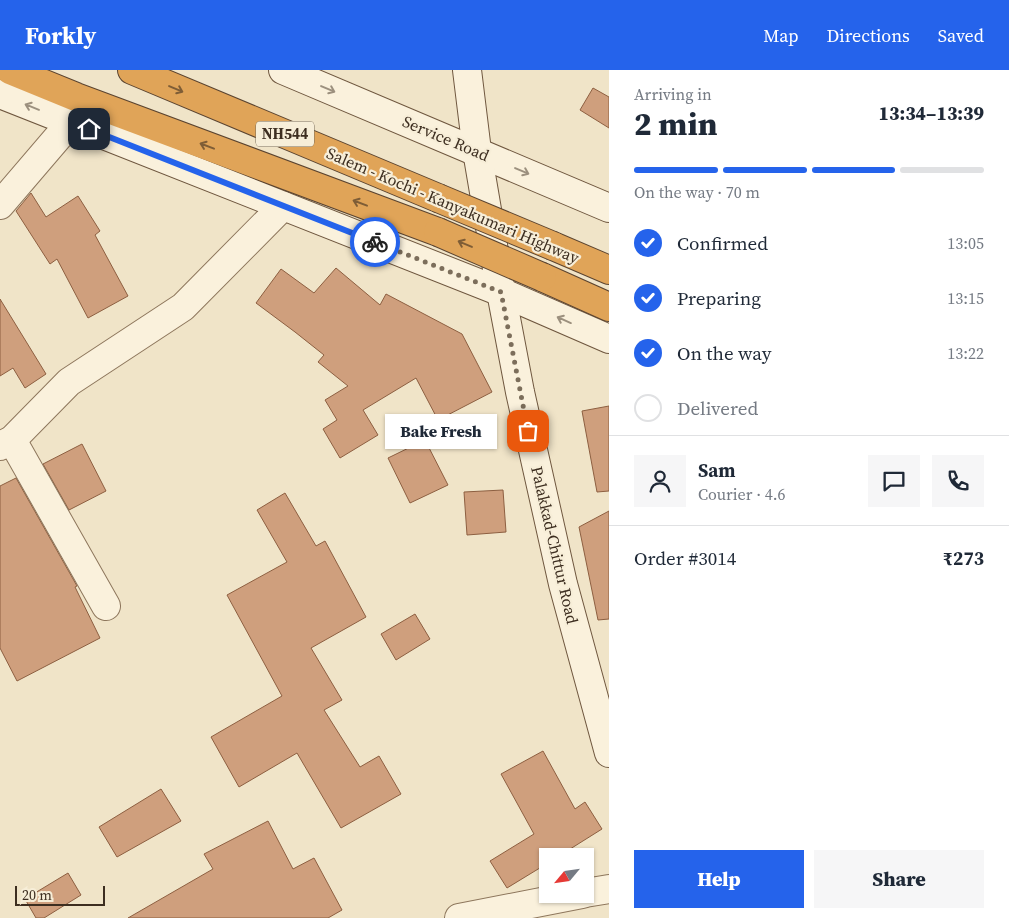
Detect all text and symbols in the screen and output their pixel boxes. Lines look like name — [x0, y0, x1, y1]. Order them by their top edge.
text: Forkly — [25, 19, 96, 52]
text: Map — [763, 23, 799, 48]
text: Directions — [827, 23, 910, 48]
text: Saved — [938, 23, 984, 48]
text: Arriving in — [634, 83, 712, 105]
one-way arrow — [169, 85, 184, 94]
one-way arrow — [320, 85, 335, 94]
text: 13:34–13:39 — [879, 100, 984, 126]
one-way arrow — [25, 102, 40, 111]
text: 2 min — [634, 102, 717, 146]
pin — [68, 108, 110, 150]
street label: Service Road — [399, 110, 493, 166]
icon: home — [75, 115, 103, 143]
road number: NH544 — [256, 122, 314, 146]
one-way arrow — [200, 141, 216, 150]
street label: Salem - Kochi - Kanyakumari Highway — [323, 142, 583, 269]
one-way arrow — [514, 166, 529, 176]
text: On the way · 70 m — [634, 181, 760, 203]
one-way arrow — [352, 198, 368, 207]
courier — [350, 217, 400, 267]
icon: bike — [361, 228, 389, 256]
icon: check — [634, 229, 662, 257]
text: Confirmed — [677, 230, 768, 256]
text: 13:05 — [947, 232, 984, 254]
one-way arrow — [458, 239, 473, 249]
icon: check — [634, 284, 662, 312]
text: Preparing — [677, 285, 761, 311]
text: 13:15 — [947, 287, 984, 309]
one-way arrow — [557, 314, 572, 324]
icon: check — [634, 339, 662, 367]
text: On the way — [677, 340, 772, 366]
text: 13:22 — [947, 342, 984, 364]
text: Delivered — [677, 395, 758, 421]
pin — [507, 410, 549, 452]
callout: Bake Fresh — [386, 414, 498, 448]
icon: bag — [514, 417, 542, 445]
text: Bake Fresh — [400, 420, 482, 442]
button: person — [634, 455, 686, 507]
button: chat — [868, 455, 920, 507]
button: phone — [932, 455, 984, 507]
text: Sam — [698, 457, 736, 483]
street label: Palakkad-Chittur Road — [526, 464, 584, 626]
text: Courier · 4.6 — [698, 483, 786, 505]
text: Order #3014 — [634, 545, 736, 571]
text: ₹273 — [943, 545, 984, 571]
north arrow — [539, 848, 594, 902]
map controls — [539, 848, 594, 903]
button: Help — [634, 850, 804, 908]
button: Share — [814, 850, 984, 908]
scale bar — [15, 883, 105, 906]
text: 20 m — [22, 885, 52, 905]

